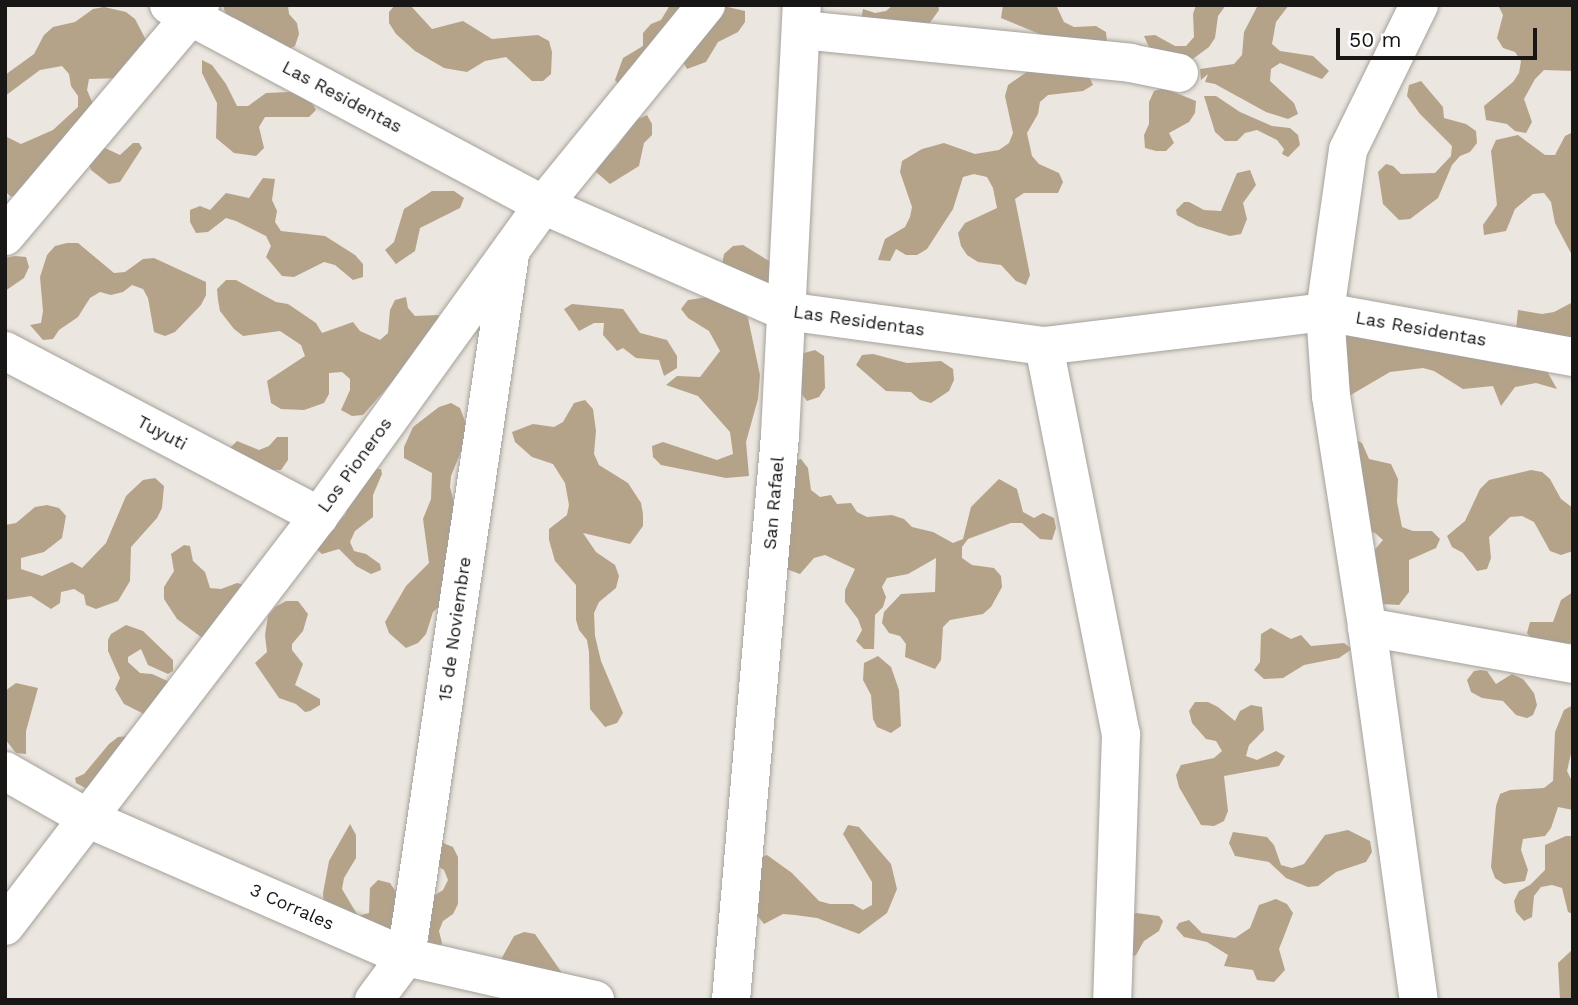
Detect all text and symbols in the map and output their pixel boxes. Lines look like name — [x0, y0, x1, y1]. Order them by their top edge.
scale bar — [1340, 14, 1541, 58]
text: 50 m — [1349, 27, 1401, 52]
street label: Las Residentas — [278, 56, 406, 138]
street label: Las Residentas — [792, 301, 926, 341]
street label: Las Residentas — [1354, 307, 1488, 351]
street label: Tuyuti — [133, 411, 191, 455]
street label: Los Pioneros — [313, 413, 397, 517]
street label: San Rafael — [759, 455, 789, 551]
street label: 15 de Noviembre — [434, 555, 476, 703]
street label: 3 Corrales — [247, 879, 337, 935]

